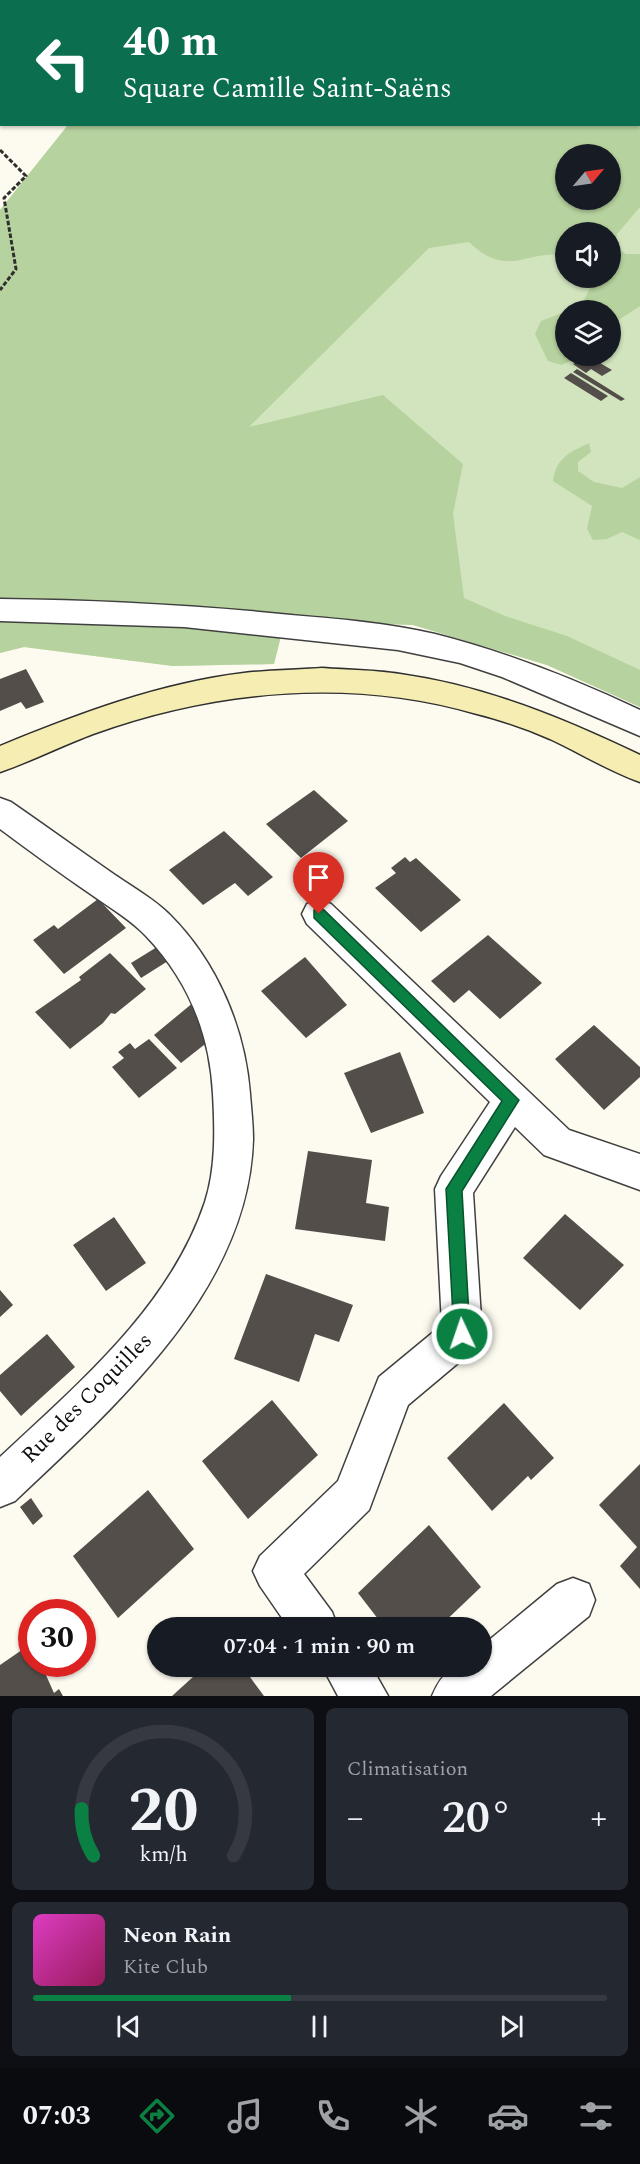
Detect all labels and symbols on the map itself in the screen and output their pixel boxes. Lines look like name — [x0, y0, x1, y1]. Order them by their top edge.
north arrow — [555, 144, 621, 210]
pin — [293, 852, 344, 914]
position arrow — [430, 1302, 494, 1366]
street label: Rue des Coquilles — [14, 1325, 160, 1471]
speed limit sign: 30 — [18, 1599, 96, 1677]

